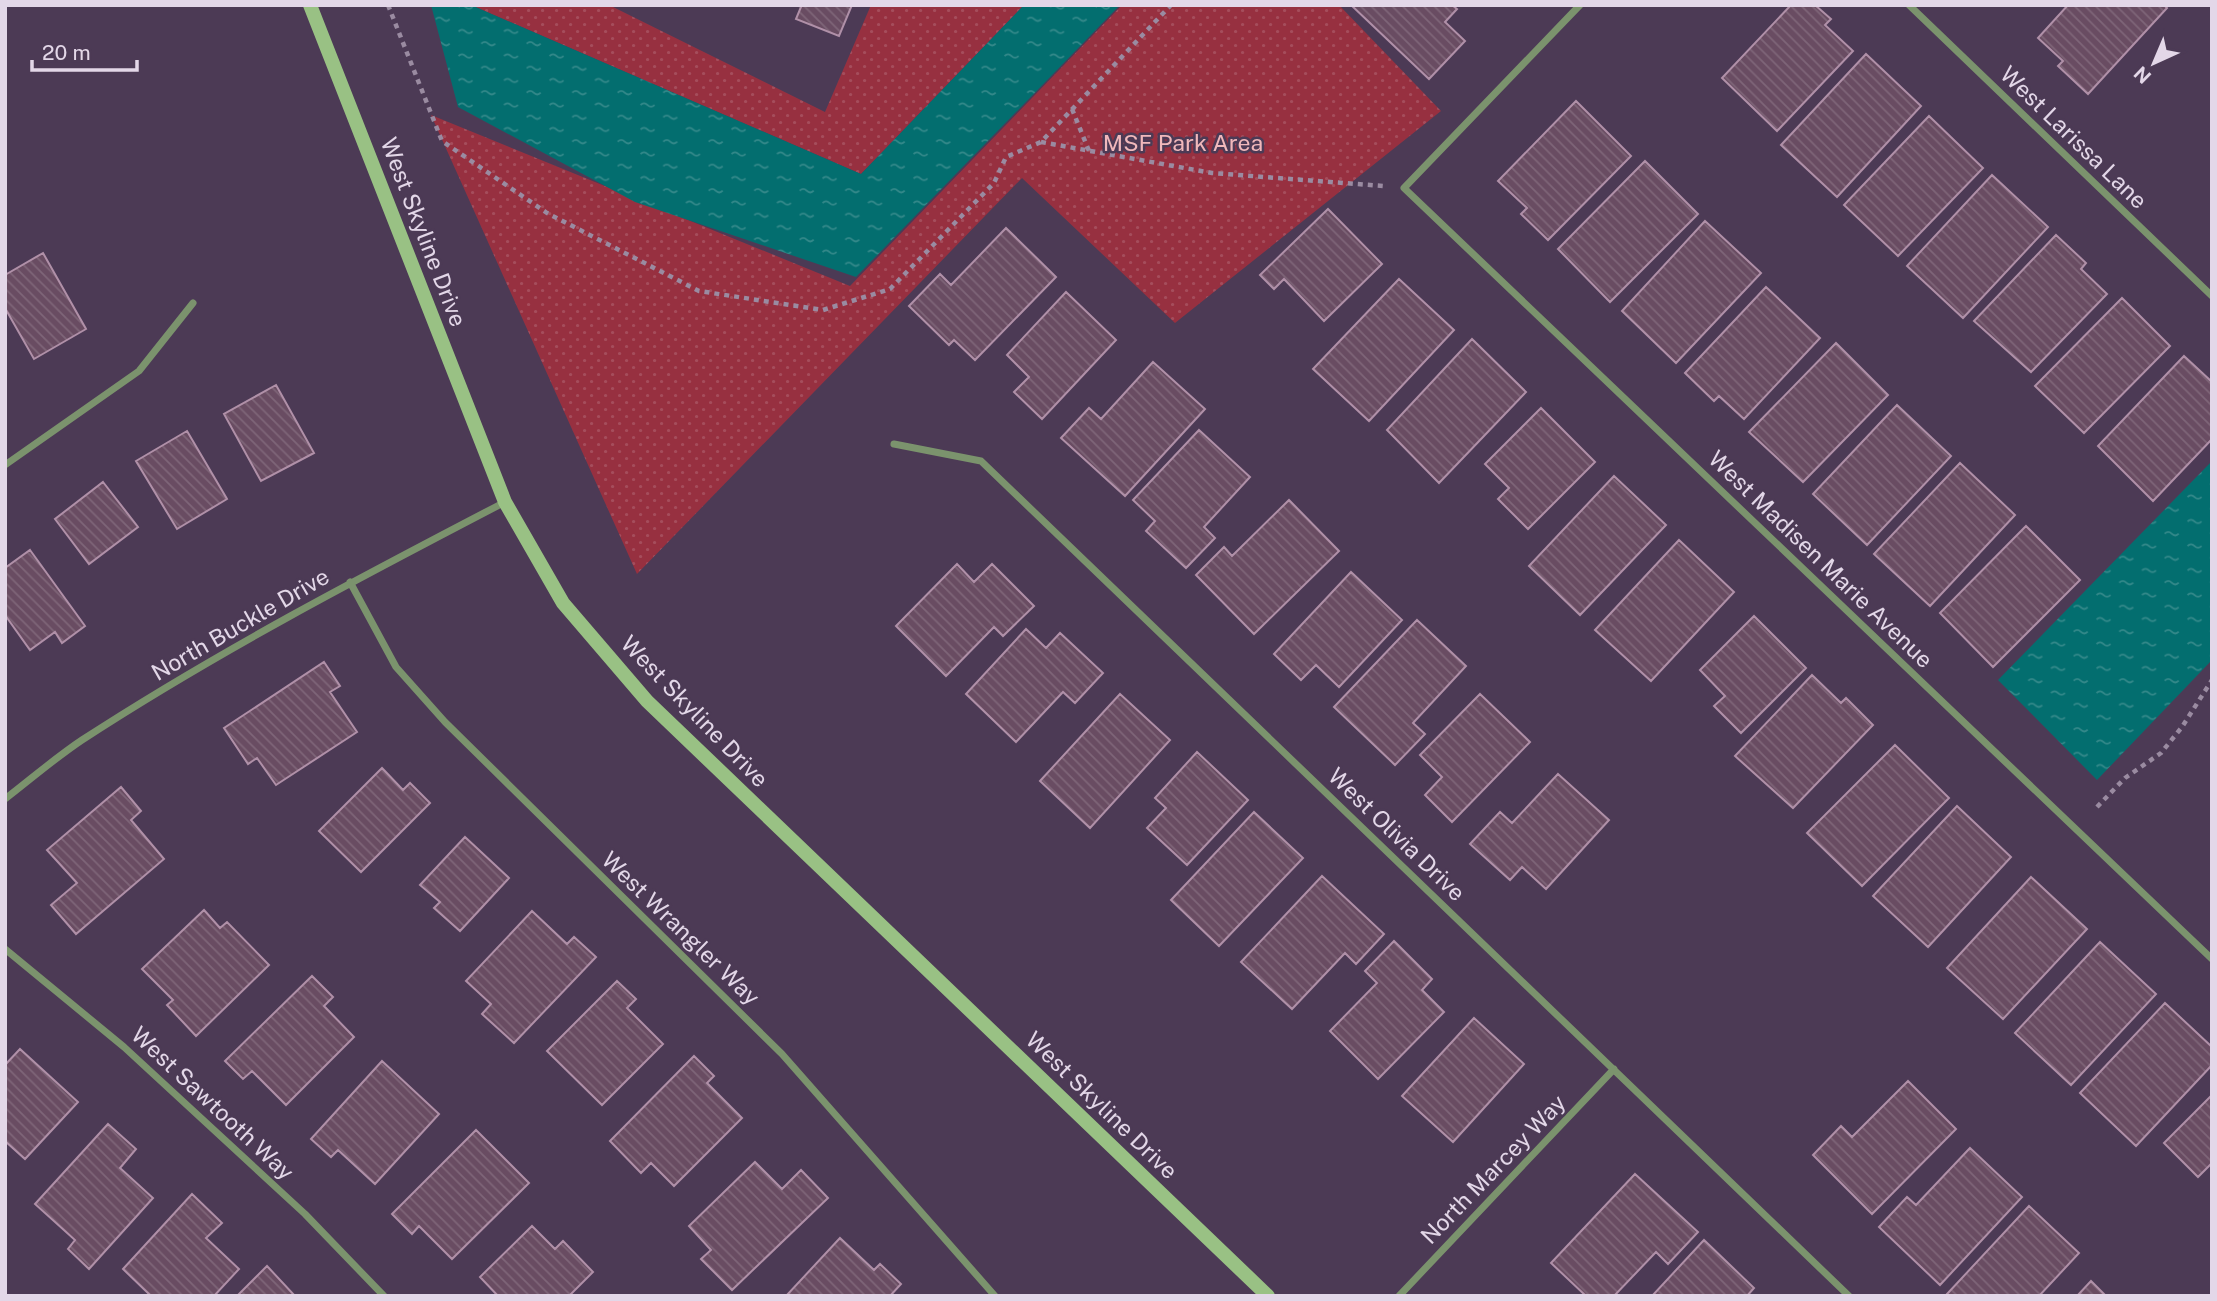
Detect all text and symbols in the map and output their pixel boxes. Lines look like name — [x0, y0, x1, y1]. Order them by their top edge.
scale bar — [32, 28, 136, 72]
north arrow — [2119, 28, 2189, 98]
text: 20 m — [42, 40, 91, 65]
street label: West Larissa Lane — [1995, 60, 2153, 214]
text: N — [2129, 62, 2155, 88]
park label: MSF Park Area — [1103, 129, 1263, 156]
street label: West Skyline Drive — [376, 134, 472, 330]
street label: West Madisen Marie Avenue — [1703, 445, 1939, 673]
street label: North Buckle Drive — [146, 562, 334, 686]
street label: West Skyline Drive — [616, 630, 774, 792]
street label: West Olivia Drive — [1323, 762, 1471, 906]
street label: West Wrangler Way — [596, 846, 766, 1010]
street label: West Sawtooth Way — [126, 1021, 300, 1185]
street label: West Skyline Drive — [1021, 1026, 1183, 1184]
street label: North Marcey Way — [1415, 1089, 1571, 1249]

